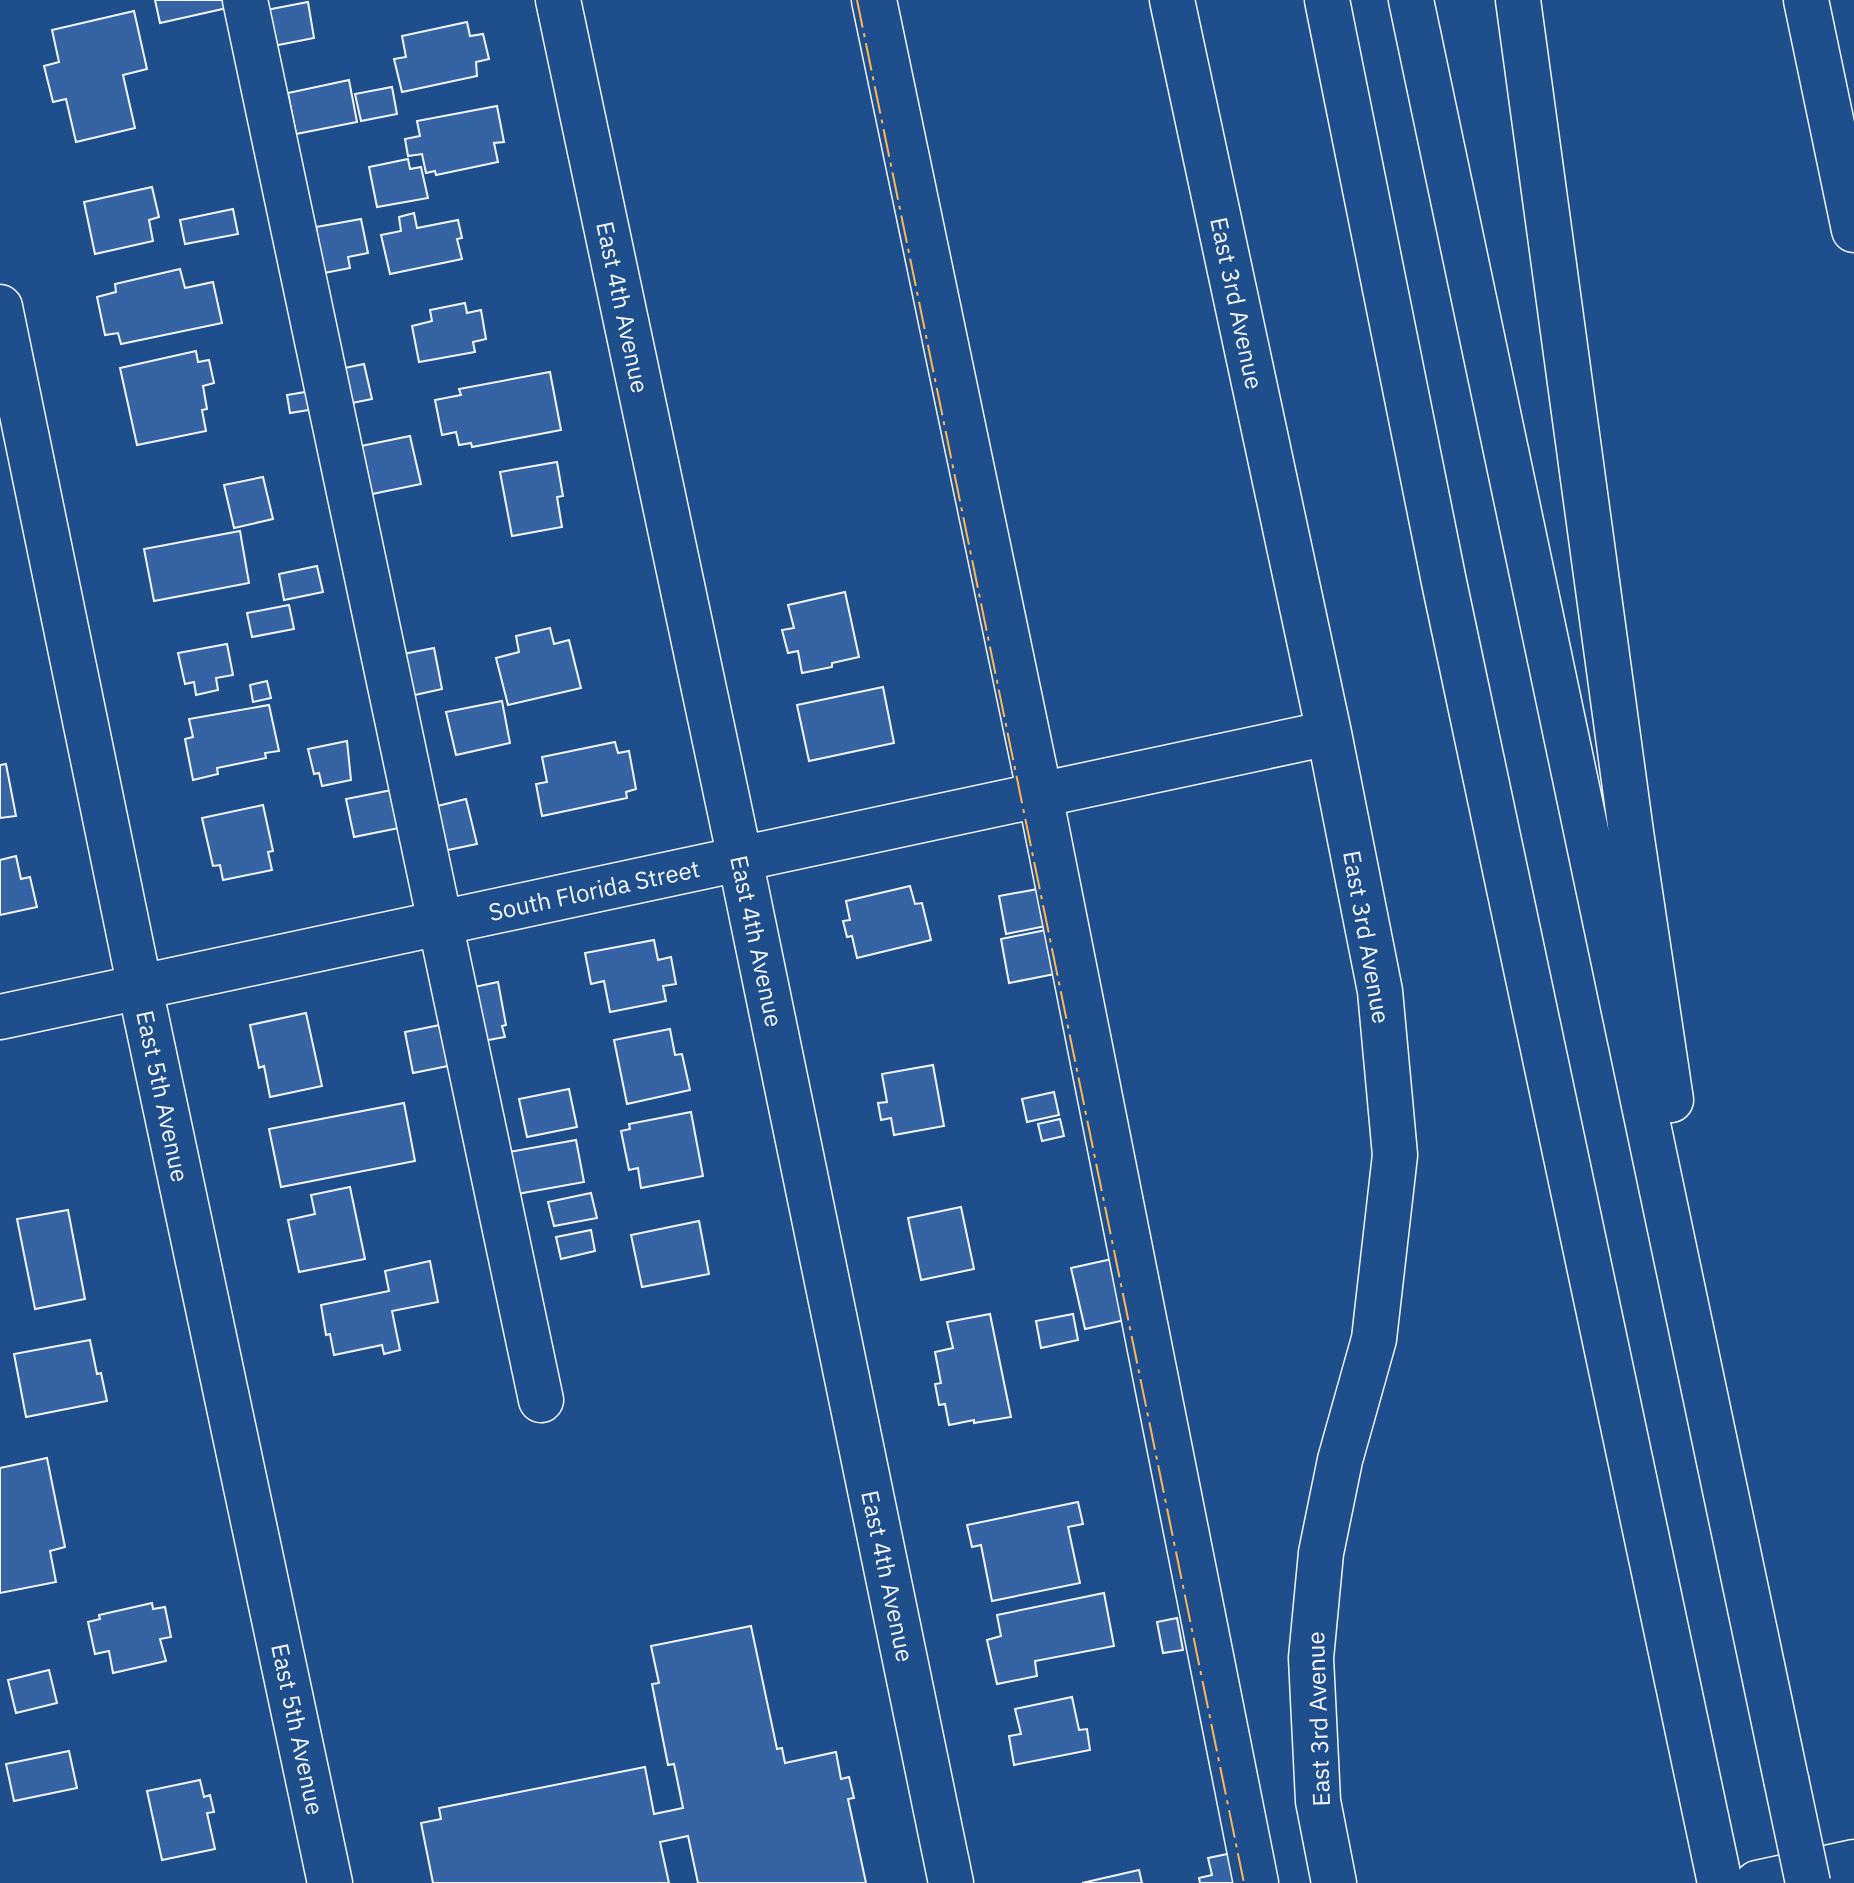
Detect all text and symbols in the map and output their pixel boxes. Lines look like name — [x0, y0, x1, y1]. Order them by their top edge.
street label: East 3rd Avenue — [1203, 214, 1271, 392]
street label: East 4th Avenue — [589, 218, 657, 396]
street label: East 3rd Avenue — [1336, 848, 1398, 1026]
street label: South Florida Street — [485, 852, 703, 928]
street label: East 4th Avenue — [723, 852, 791, 1030]
street label: East 5th Avenue — [129, 1007, 197, 1185]
street label: East 4th Avenue — [854, 1487, 922, 1665]
street label: East 3rd Avenue — [1299, 1631, 1337, 1807]
street label: East 5th Avenue — [264, 1640, 332, 1818]

